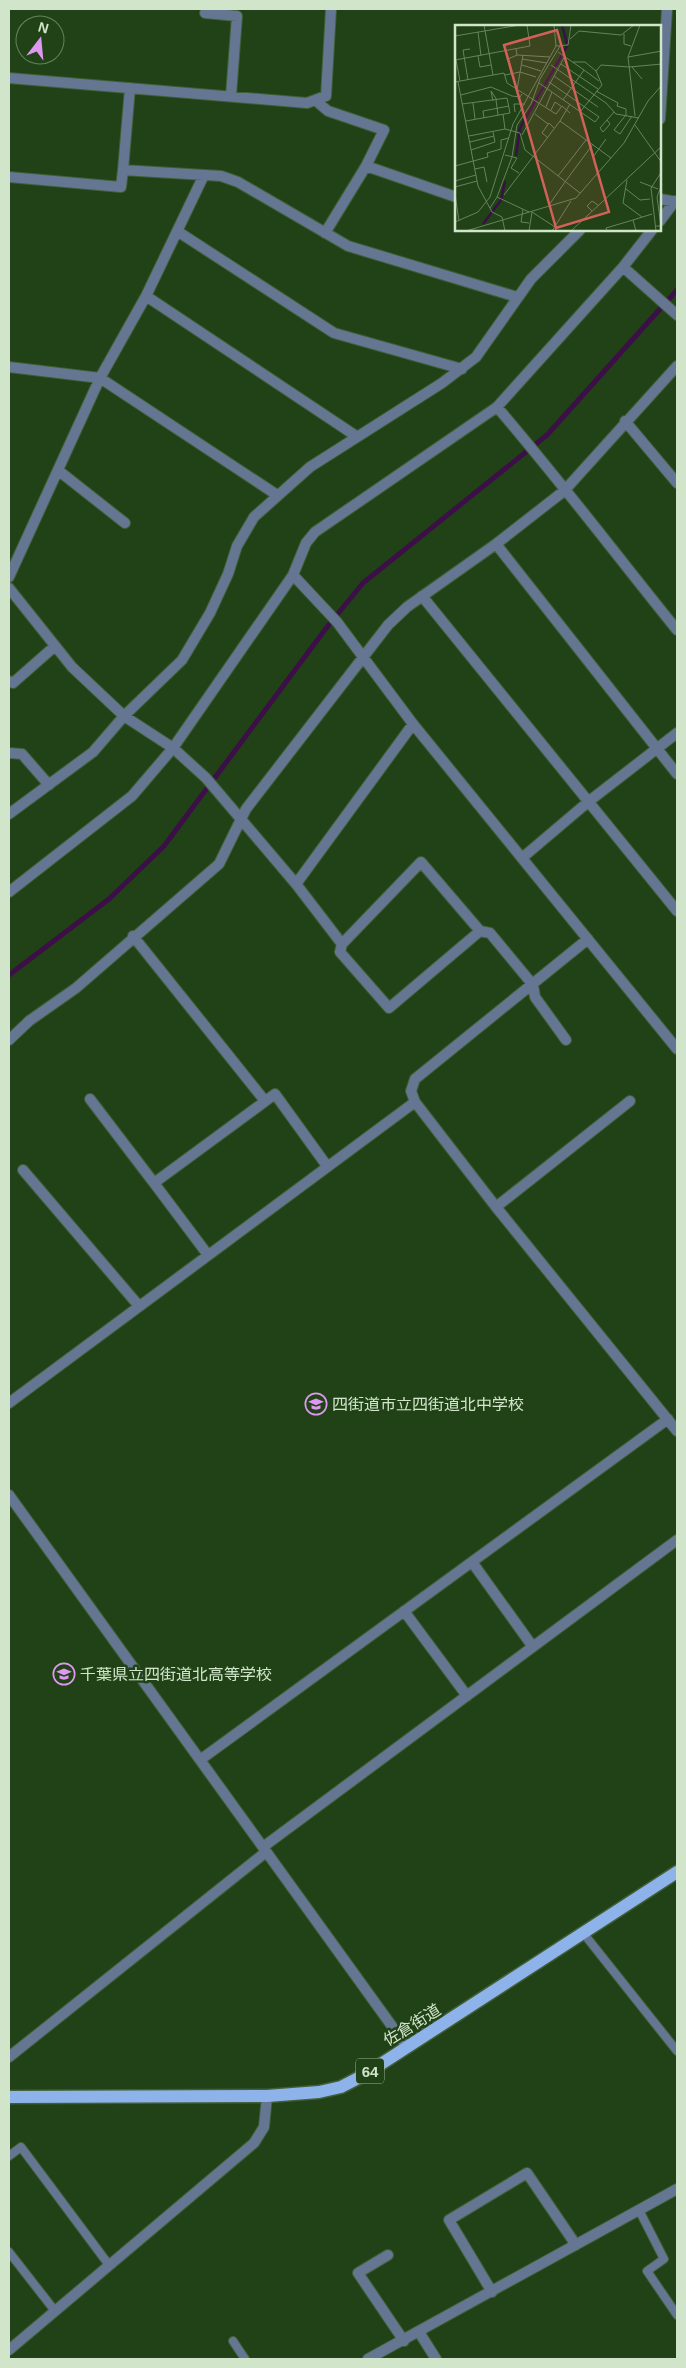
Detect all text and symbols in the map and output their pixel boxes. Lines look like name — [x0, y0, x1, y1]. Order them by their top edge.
north arrow — [15, 15, 65, 65]
text: N — [37, 18, 51, 37]
inset map — [455, 25, 661, 231]
school or university icon: 四街道市立四街道北中学校 — [304, 1392, 328, 1416]
place label: 四街道市立四街道北中学校 — [332, 1396, 524, 1413]
school or university icon: 千葉県立四街道北高等学校 — [52, 1662, 76, 1686]
place label: 千葉県立四街道北高等学校 — [80, 1666, 272, 1683]
street label: 佐倉街道 — [380, 2001, 444, 2049]
road number: 64 — [356, 2058, 384, 2084]

